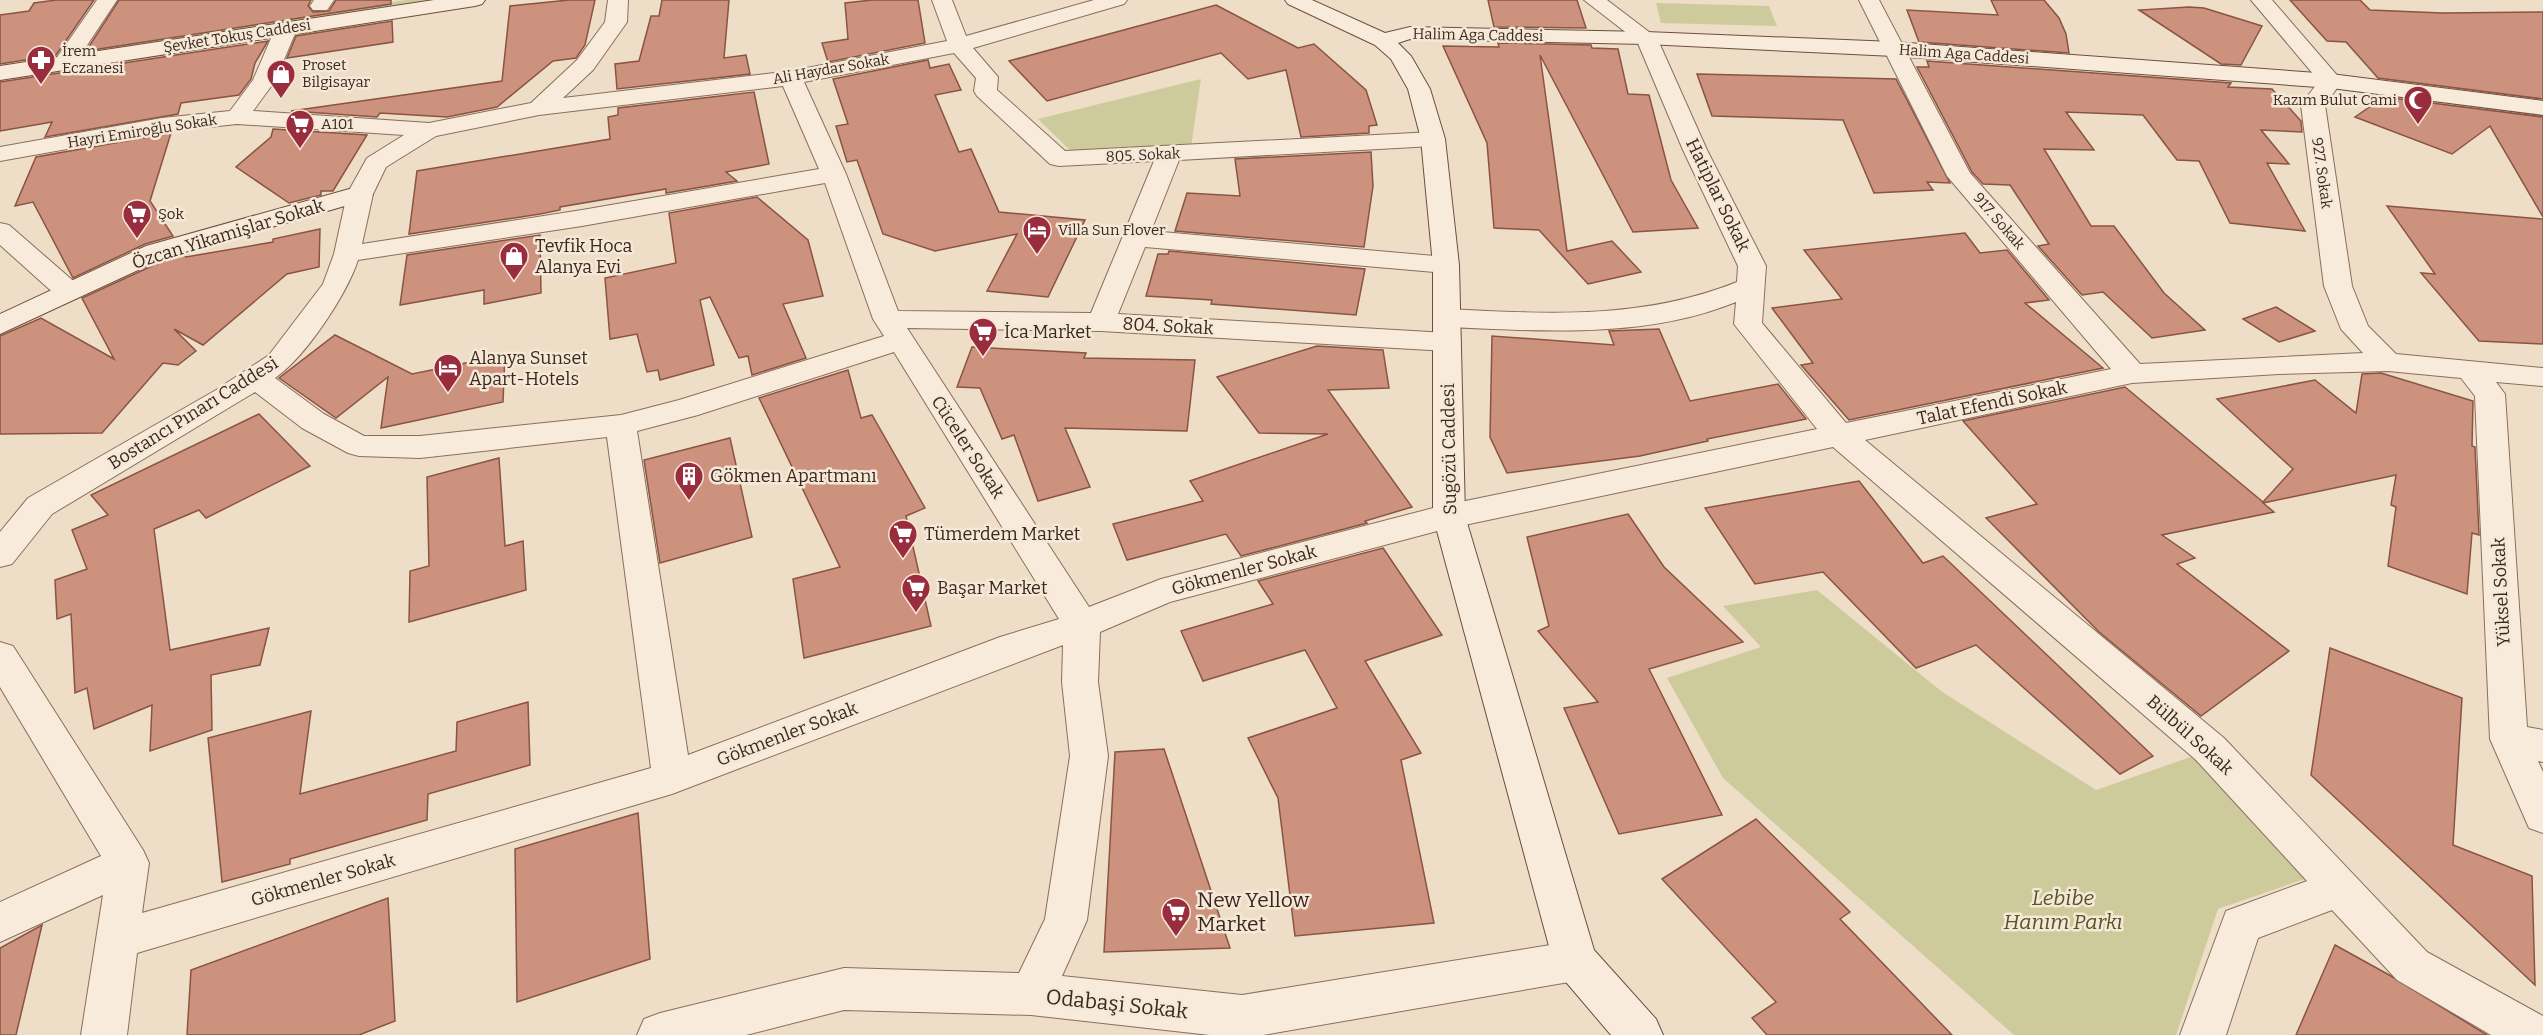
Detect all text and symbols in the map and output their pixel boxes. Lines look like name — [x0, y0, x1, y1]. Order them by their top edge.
street label: Şevket Tokuş Caddesi — [162, 15, 312, 57]
street label: Halim Aga Caddesi — [1412, 25, 1544, 45]
street label: Halim Aga Caddesi — [1898, 40, 2030, 68]
place label: İrem Eczanesi — [62, 42, 124, 77]
pharmacy icon: İrem Eczanesi — [25, 44, 57, 86]
street label: Ali Haydar Sokak — [771, 50, 891, 88]
place label: Proset Bilgisayar — [302, 56, 371, 91]
shop icon: Proset Bilgisayar — [265, 58, 297, 100]
mosque icon: Kazım Bulut Cami — [2402, 84, 2434, 126]
place label: Kazım Bulut Cami — [2273, 91, 2398, 109]
supermarket icon: A101 — [284, 108, 316, 150]
street label: Hayri Emiroğlu Sokak — [66, 110, 218, 152]
place label: A101 — [321, 115, 353, 133]
street label: Hatiplar Sokak — [1681, 135, 1755, 256]
street label: 927. Sokak — [2308, 136, 2336, 210]
street label: 805. Sokak — [1105, 144, 1181, 166]
street label: 917. Sokak — [1969, 189, 2029, 253]
street label: Özcan Yikamişlar Sokak — [129, 194, 327, 274]
supermarket icon: Şok — [121, 198, 153, 240]
place label: Şok — [158, 205, 184, 223]
hotel icon: Villa Sun Flover — [1021, 214, 1053, 256]
place label: Villa Sun Flover — [1058, 221, 1166, 239]
place label: Tevfik Hoca Alanya Evi — [535, 235, 632, 278]
shop icon: Tevfik Hoca Alanya Evi — [498, 240, 530, 282]
street label: 804. Sokak — [1122, 313, 1215, 339]
supermarket icon: İca Market — [967, 316, 999, 358]
place label: İca Market — [1004, 321, 1092, 343]
place label: Alanya Sunset Apart-Hotels — [469, 347, 588, 390]
street label: Bostancı Pınarı Caddesi — [104, 352, 282, 474]
hotel icon: Alanya Sunset Apart-Hotels — [432, 352, 464, 394]
street label: Talat Efendi Sokak — [1915, 376, 2070, 430]
street label: Sugözü Caddesi — [1437, 383, 1461, 515]
street label: Cüceler Sokak — [927, 391, 1010, 503]
building icon: Gökmen Apartmanı — [673, 460, 705, 502]
place label: Gökmen Apartmanı — [710, 465, 877, 487]
supermarket icon: Tümerdem Market — [887, 518, 919, 560]
place label: Tümerdem Market — [924, 523, 1081, 545]
street label: Yüksel Sokak — [2487, 536, 2515, 647]
street label: Gökmenler Sokak — [1169, 540, 1320, 600]
supermarket icon: Başar Market — [900, 572, 932, 614]
place label: Başar Market — [937, 577, 1048, 599]
street label: Bülbül Sokak — [2142, 690, 2238, 780]
street label: Gökmenler Sokak — [713, 697, 861, 771]
street label: Gökmenler Sokak — [248, 849, 398, 911]
park label: Lebibe Hanım Parkı — [2003, 885, 2123, 935]
place label: New Yellow Market — [1197, 887, 1310, 937]
supermarket icon: New Yellow Market — [1160, 896, 1192, 938]
street label: Odabaşi Sokak — [1045, 984, 1189, 1024]

